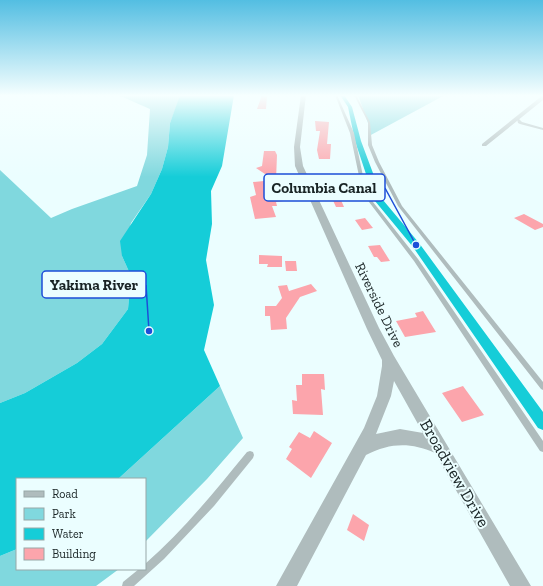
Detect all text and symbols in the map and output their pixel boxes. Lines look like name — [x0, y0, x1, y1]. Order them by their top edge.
callout: Columbia Canal — [264, 174, 385, 201]
text: Columbia Canal — [272, 179, 376, 197]
street label: Riverside Drive — [351, 260, 407, 351]
callout: Yakima River — [42, 271, 146, 298]
text: Yakima River — [50, 276, 138, 294]
street label: Broadview Drive — [416, 415, 494, 531]
legend — [16, 478, 146, 570]
text: Road — [52, 487, 78, 501]
text: Park — [52, 507, 77, 521]
text: Water — [52, 527, 84, 541]
text: Building — [52, 547, 96, 561]

